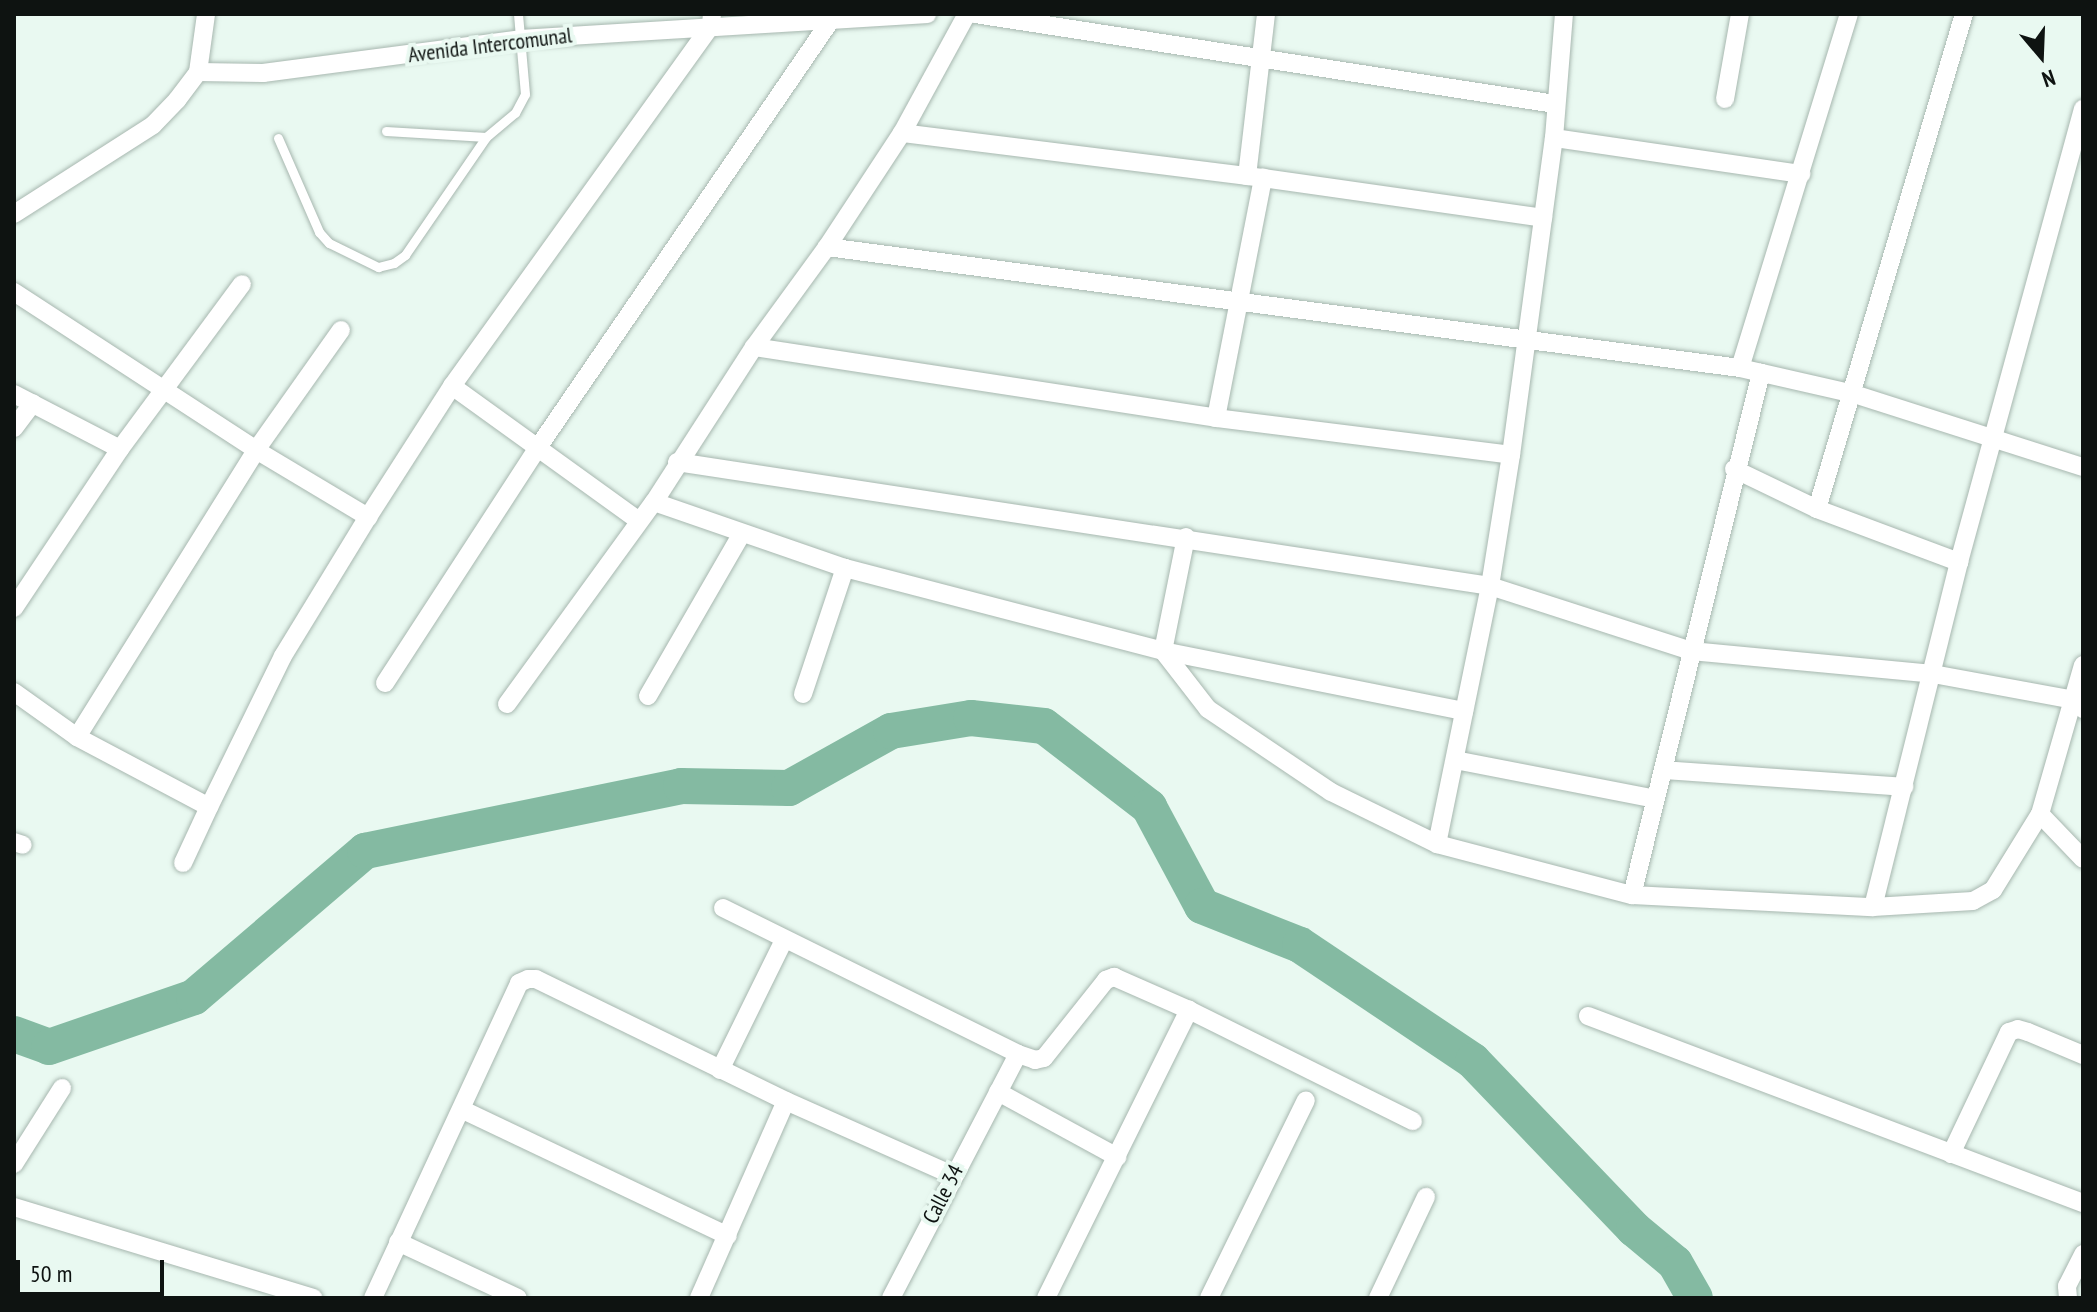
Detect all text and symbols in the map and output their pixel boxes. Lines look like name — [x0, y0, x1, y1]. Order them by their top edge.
north arrow — [2001, 16, 2081, 96]
street label: Avenida Intercomunal — [407, 22, 573, 68]
text: N — [2039, 64, 2059, 94]
street label: Calle 34 — [917, 1160, 969, 1228]
scale bar — [20, 1244, 168, 1294]
text: 50 m — [30, 1258, 72, 1289]

